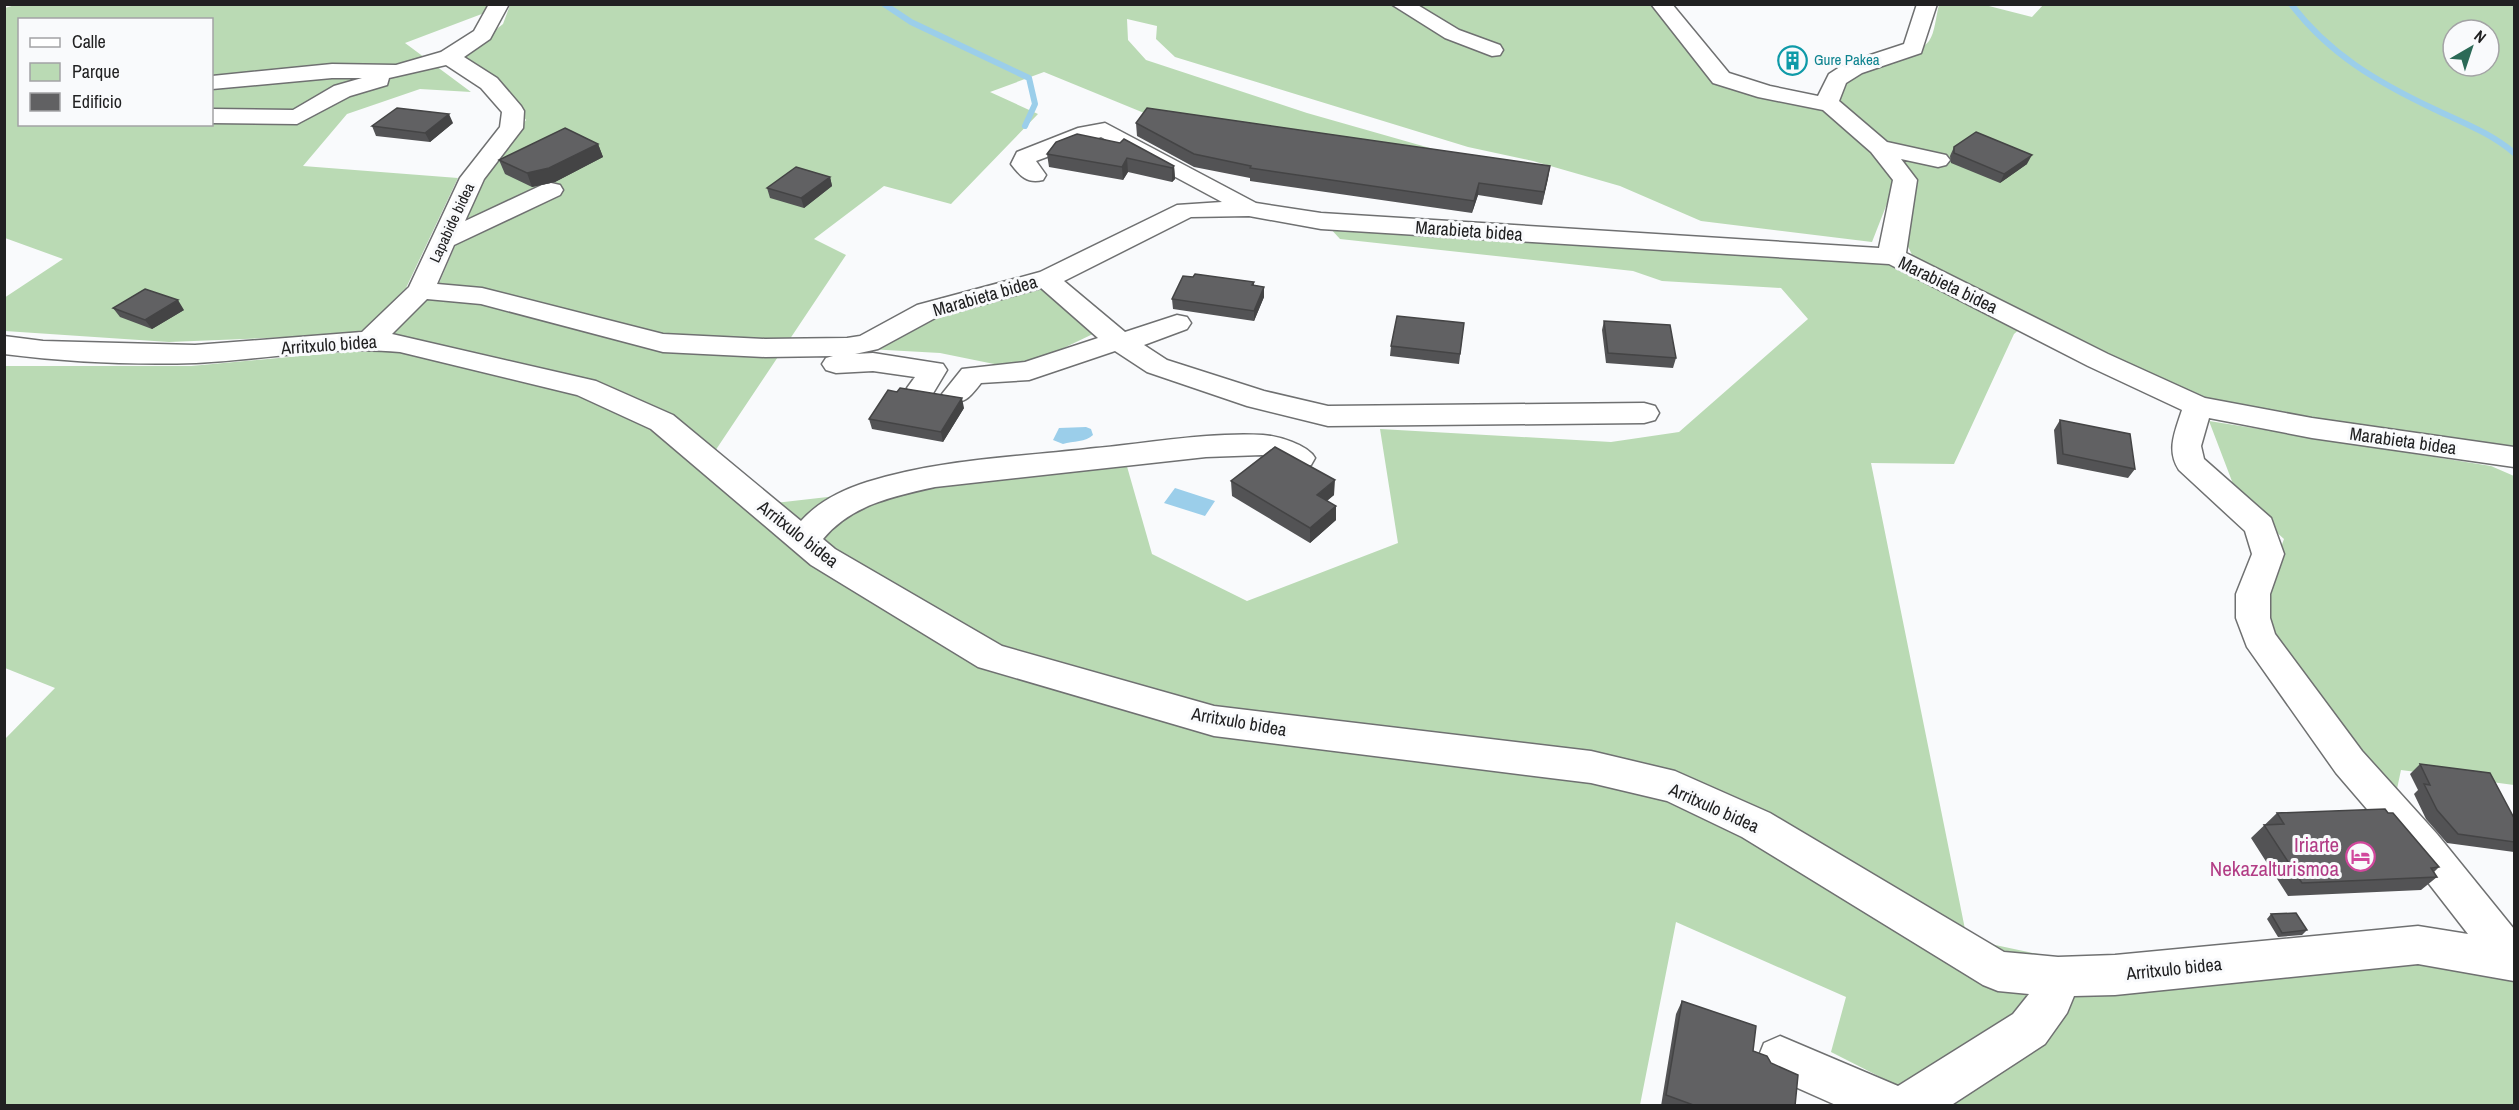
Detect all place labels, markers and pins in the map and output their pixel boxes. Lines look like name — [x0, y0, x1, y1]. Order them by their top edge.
building icon: Gure Pakea — [1777, 44, 1809, 76]
place label: Gure Pakea — [1814, 49, 1880, 70]
place label: Iriarte Nekazalturismoa — [2210, 830, 2339, 883]
hotel icon: Iriarte Nekazalturismoa — [2344, 841, 2376, 873]

